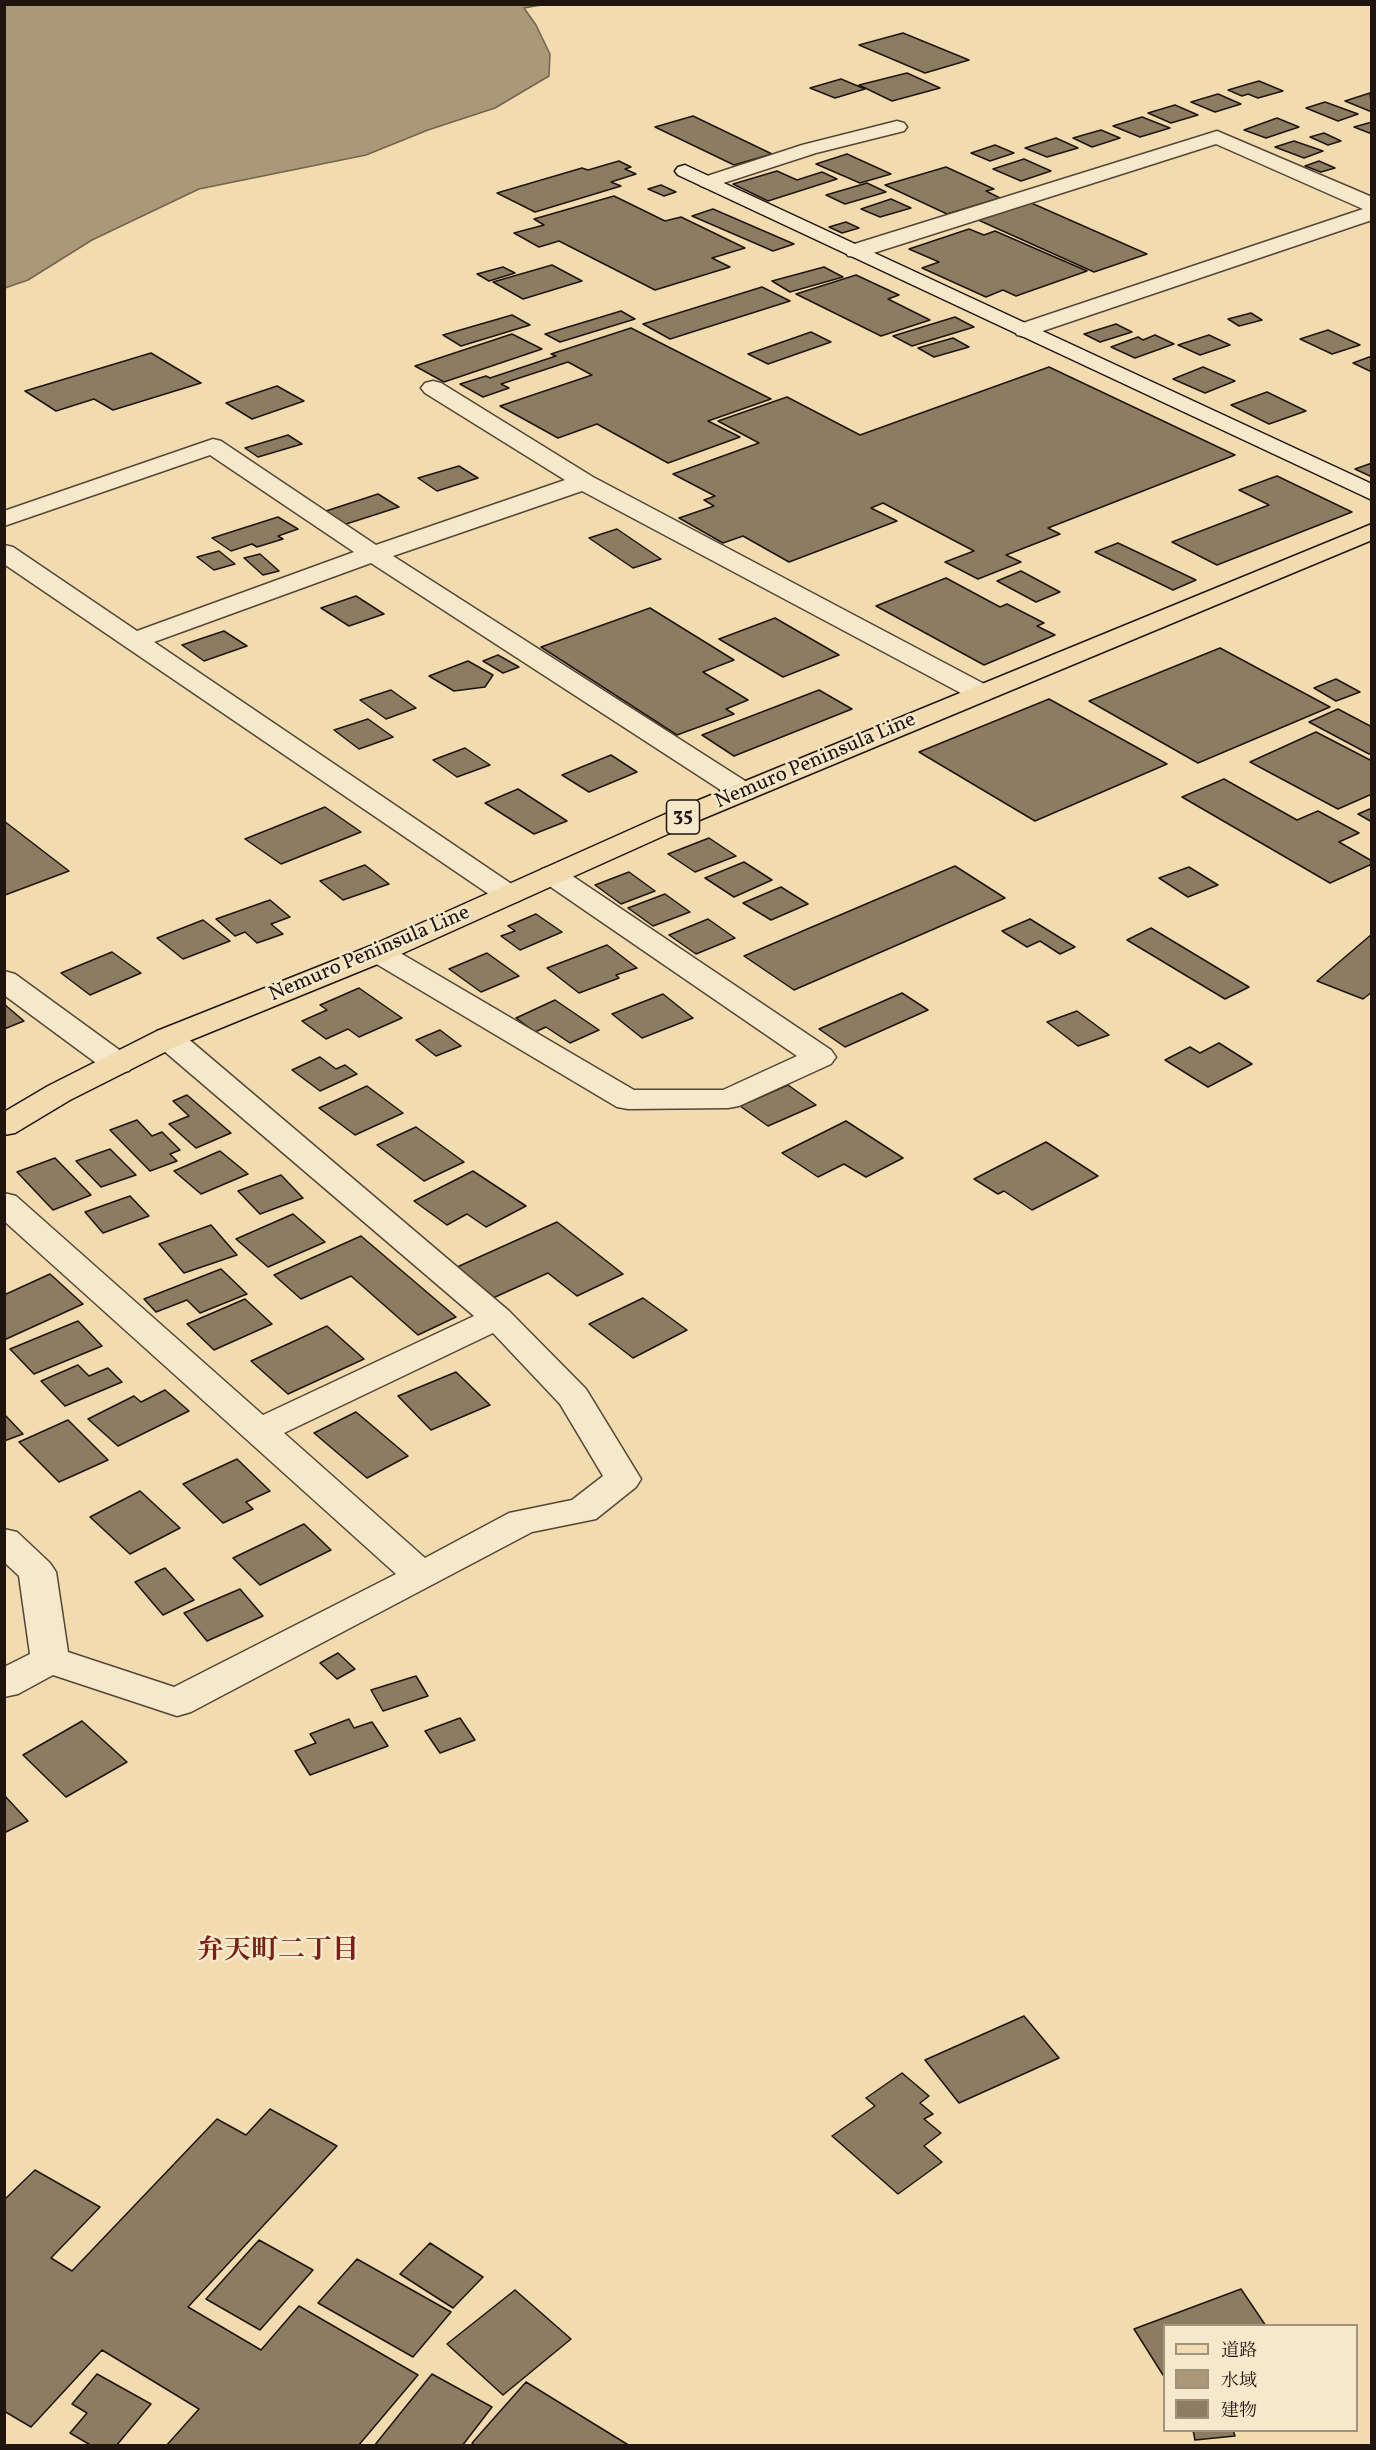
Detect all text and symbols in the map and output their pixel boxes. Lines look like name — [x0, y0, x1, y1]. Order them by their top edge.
street label: Nemuro Peninsula Line — [712, 708, 920, 816]
road number: 35 — [666, 800, 700, 834]
street label: Nemuro Peninsula Line — [266, 901, 474, 1009]
district label: 弁天町二丁目 — [197, 1937, 359, 1969]
legend — [1163, 2324, 1358, 2432]
text: 道路 — [1221, 2339, 1257, 2364]
text: 水域 — [1221, 2369, 1257, 2394]
text: 建物 — [1221, 2399, 1257, 2424]

